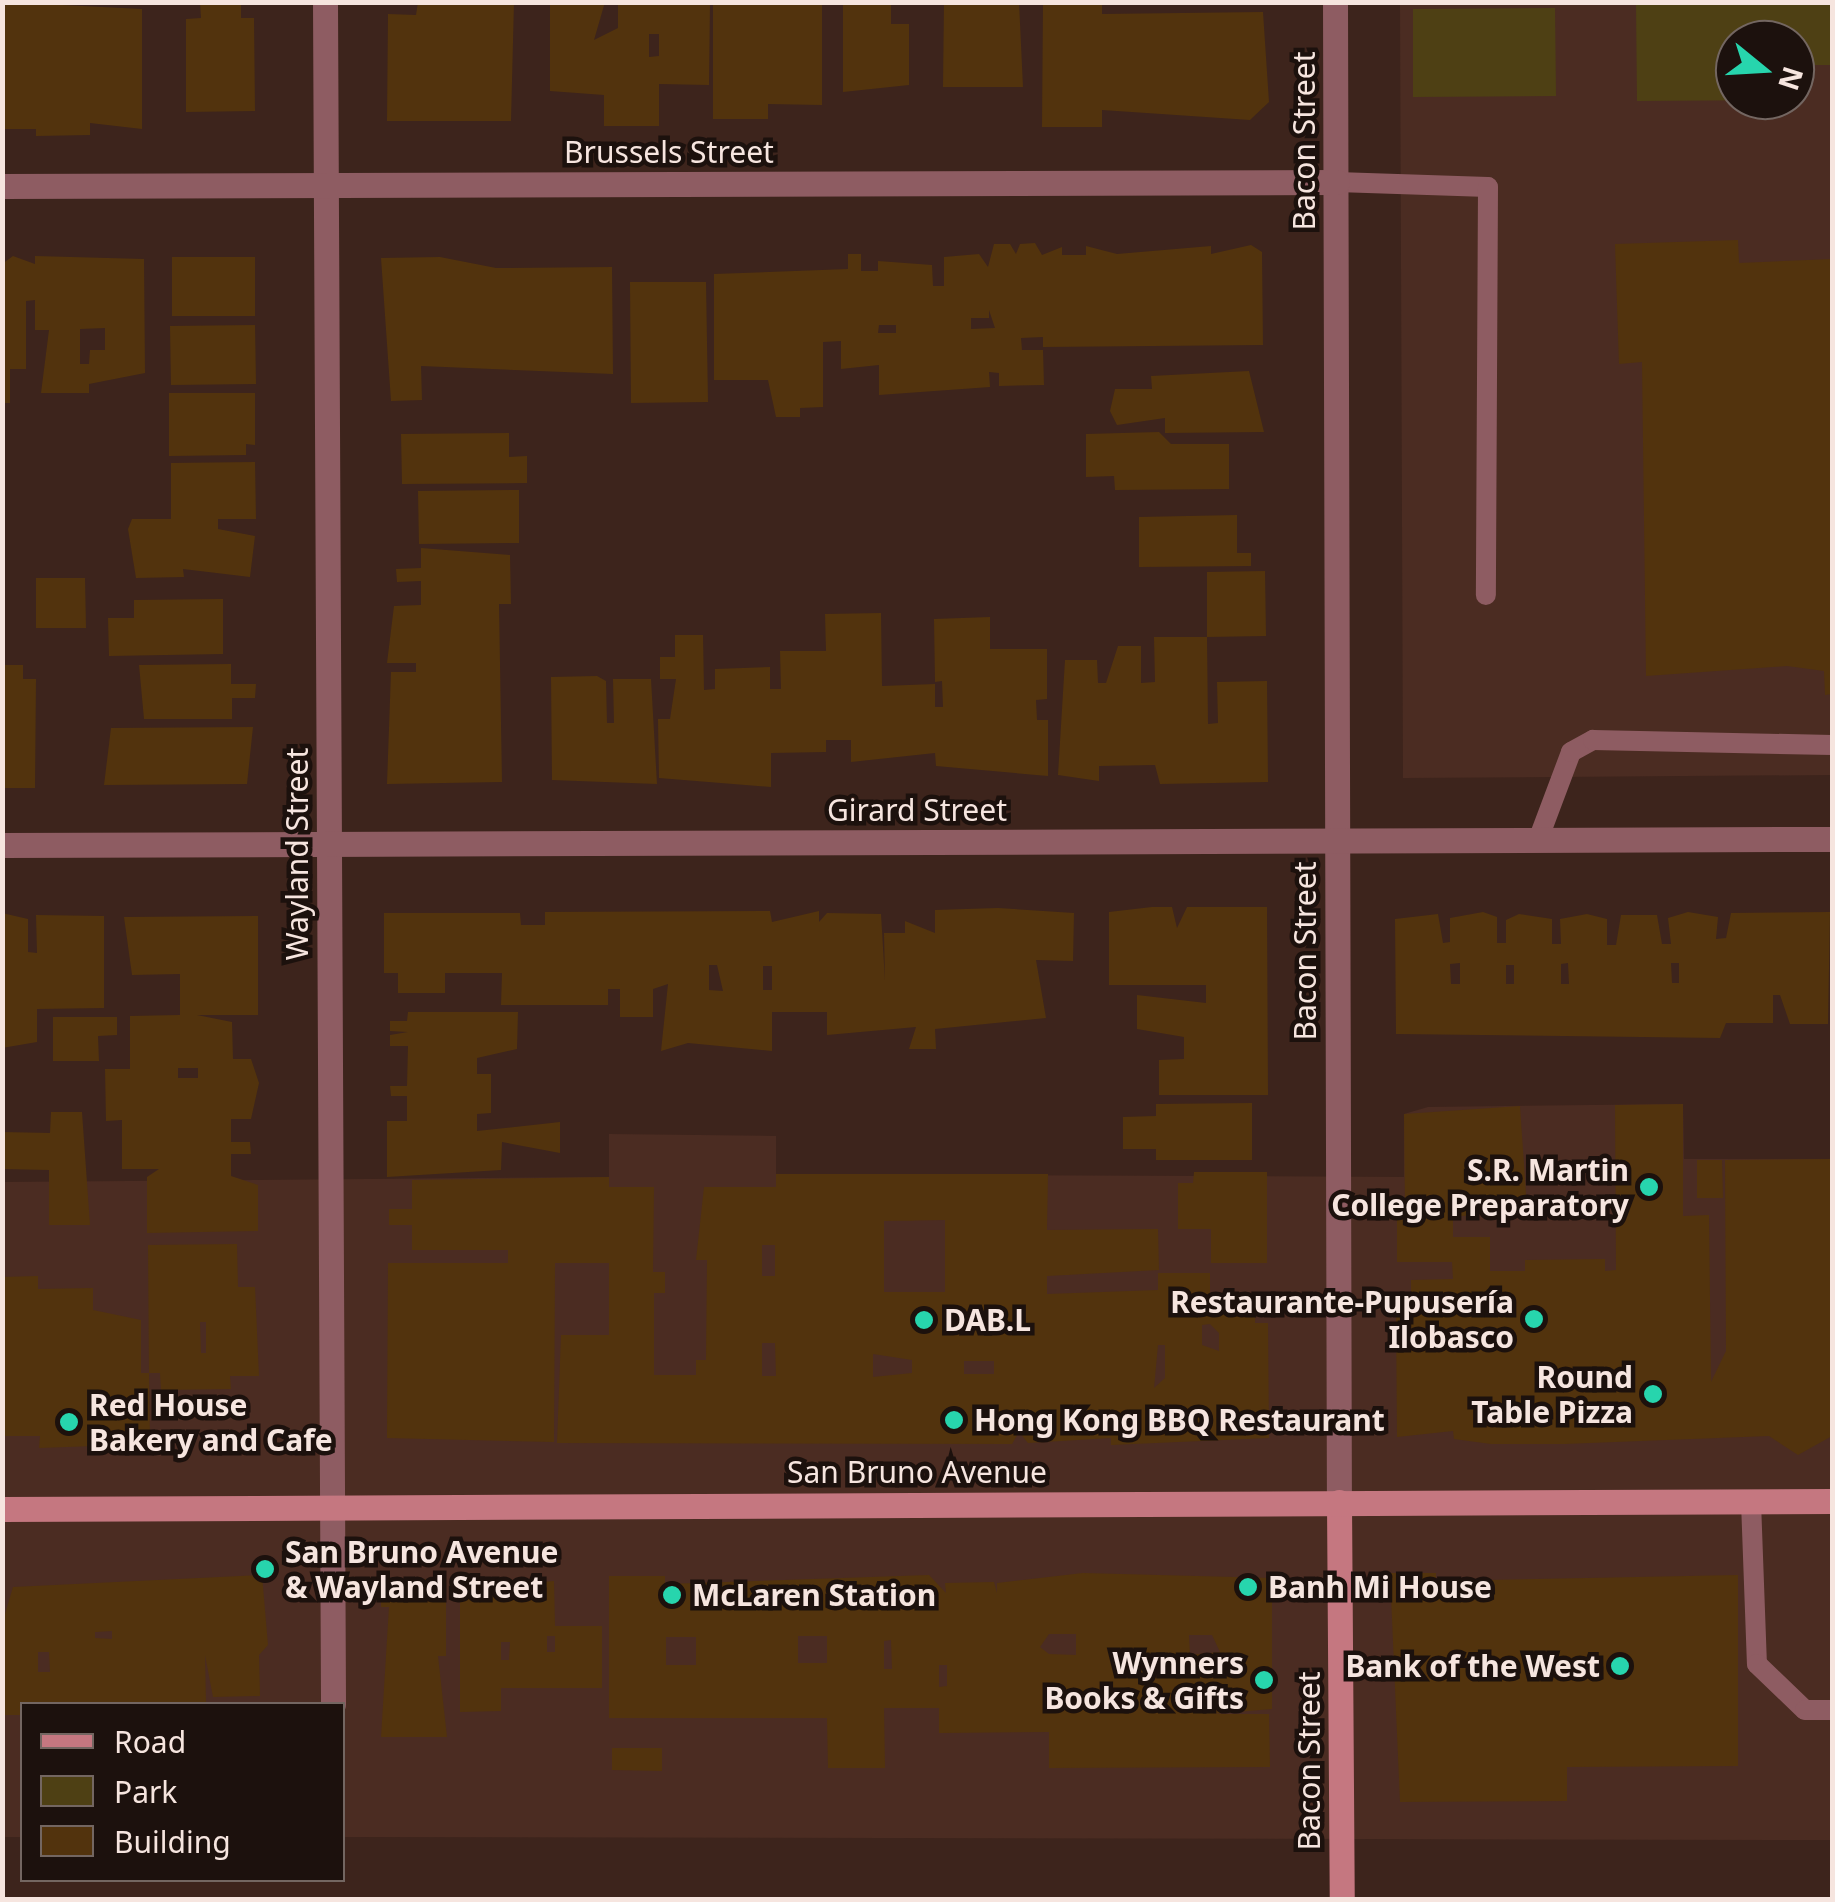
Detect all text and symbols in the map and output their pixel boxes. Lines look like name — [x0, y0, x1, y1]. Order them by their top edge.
north arrow — [1715, 20, 1815, 120]
street label: Bacon Street — [1286, 52, 1322, 230]
text: N — [1770, 62, 1813, 95]
street label: Brussels Street — [564, 134, 774, 170]
street label: Wayland Street — [279, 748, 315, 960]
street label: Girard Street — [827, 792, 1007, 828]
street label: Bacon Street — [1287, 862, 1323, 1040]
place label: S.R. Martin College Preparatory — [1331, 1152, 1629, 1222]
marker: S.R. Martin College Preparatory — [1638, 1176, 1660, 1198]
place label: Restaurante-Pupusería Ilobasco — [1170, 1284, 1514, 1354]
place label: DAB.L — [944, 1302, 1031, 1338]
marker: Restaurante-Pupusería Ilobasco — [1523, 1308, 1545, 1330]
marker: DAB.L — [913, 1309, 935, 1331]
place label: Round Table Pizza — [1471, 1359, 1633, 1430]
marker: Round Table Pizza — [1642, 1383, 1664, 1405]
place label: Red House Bakery and Cafe — [89, 1387, 333, 1458]
place label: Hong Kong BBQ Restaurant — [974, 1402, 1385, 1438]
marker: Hong Kong BBQ Restaurant — [943, 1409, 965, 1431]
marker: Red House Bakery and Cafe — [58, 1411, 80, 1433]
street label: San Bruno Avenue — [787, 1454, 1047, 1490]
place label: San Bruno Avenue & Wayland Street — [285, 1534, 558, 1604]
marker: San Bruno Avenue & Wayland Street — [254, 1558, 276, 1580]
place label: Banh Mi House — [1268, 1569, 1492, 1605]
marker: Banh Mi House — [1237, 1576, 1259, 1598]
place label: McLaren Station — [692, 1577, 936, 1613]
marker: McLaren Station — [661, 1584, 683, 1606]
place label: Wynners Books & Gifts — [1044, 1645, 1244, 1716]
place label: Bank of the West — [1345, 1648, 1600, 1684]
marker: Bank of the West — [1609, 1655, 1631, 1677]
marker: Wynners Books & Gifts — [1253, 1669, 1275, 1691]
street label: Bacon Street — [1291, 1672, 1327, 1850]
legend — [20, 1702, 345, 1882]
text: Road — [114, 1721, 186, 1762]
text: Park — [114, 1771, 177, 1812]
text: Building — [114, 1821, 231, 1862]

